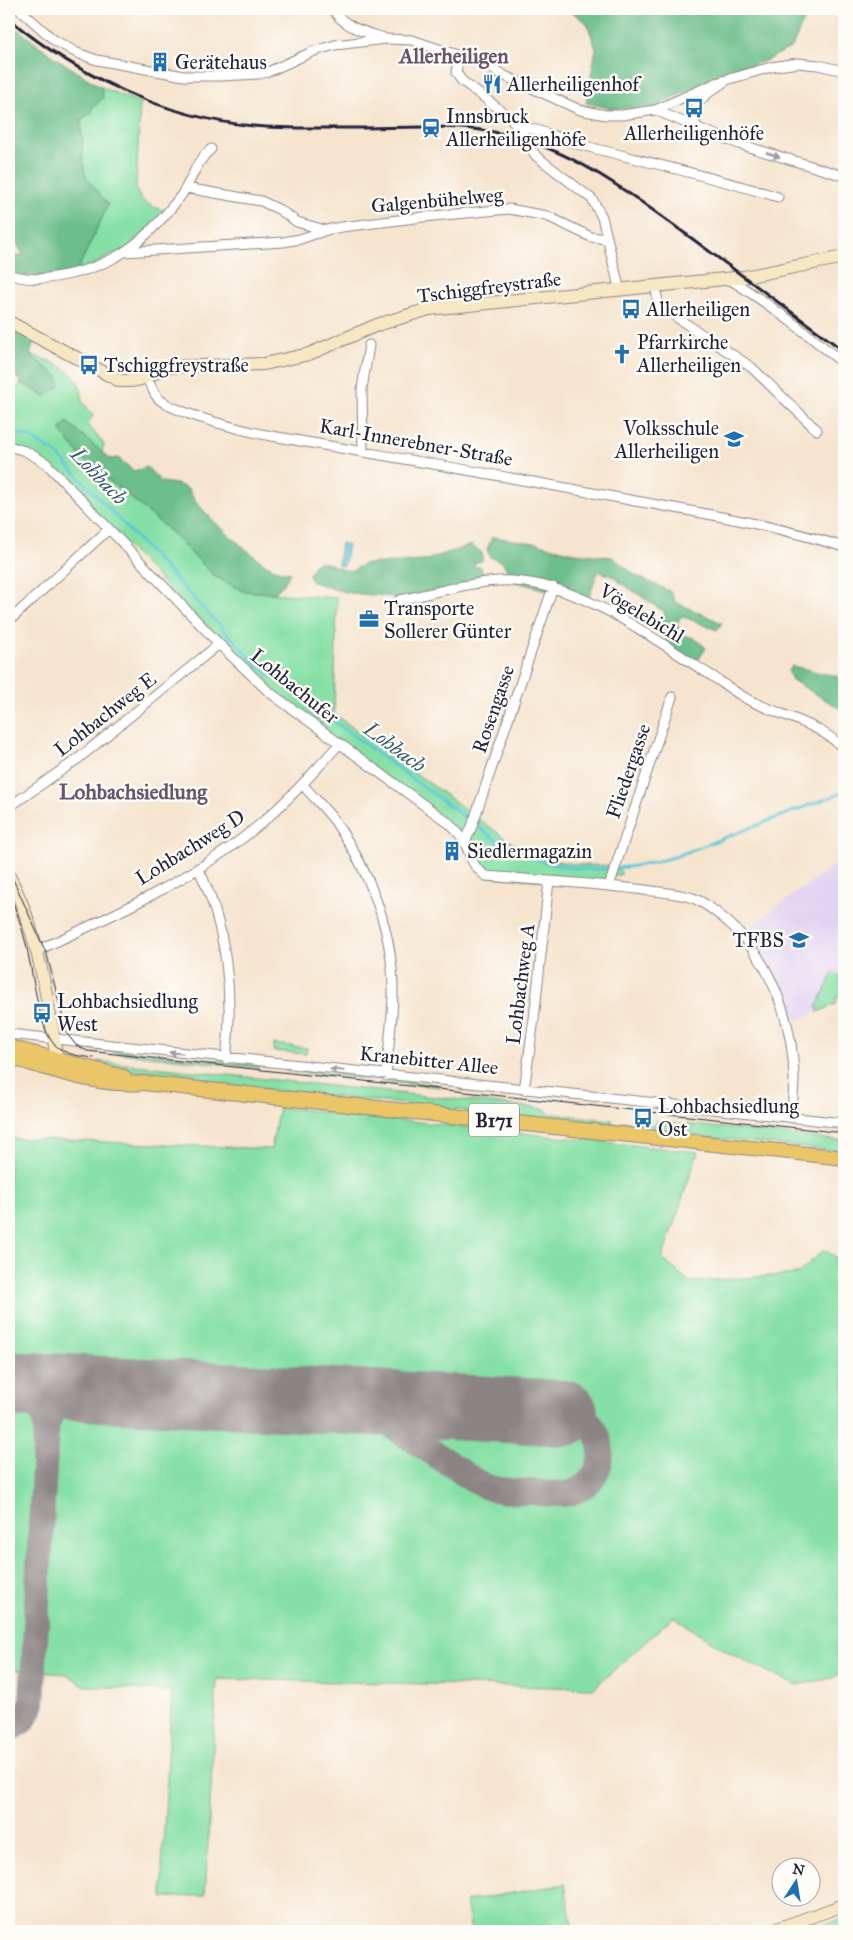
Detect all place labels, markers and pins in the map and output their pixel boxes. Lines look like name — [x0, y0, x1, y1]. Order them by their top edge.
place label: Gerätehaus — [175, 50, 267, 74]
building icon: Gerätehaus — [149, 51, 171, 73]
place label: Allerheiligenhof — [506, 72, 642, 97]
restaurant icon: Allerheiligenhof — [481, 73, 503, 95]
bus stop icon: Allerheiligenhöfe — [683, 97, 705, 119]
place label: Innsbruck Allerheiligenhöfe — [445, 104, 586, 152]
station icon: Innsbruck Allerheiligenhöfe — [420, 117, 442, 139]
place label: Allerheiligenhöfe — [623, 121, 764, 146]
place label: Allerheiligen — [645, 297, 750, 322]
bus stop icon: Allerheiligen — [620, 298, 642, 320]
place label: Pfarrkirche Allerheiligen — [636, 330, 741, 378]
church icon: Pfarrkirche Allerheiligen — [611, 343, 633, 365]
place label: Tschiggfreystraße — [104, 353, 249, 378]
bus stop icon: Tschiggfreystraße — [78, 354, 100, 376]
place label: Volksschule Allerheiligen — [614, 416, 719, 464]
school or university icon: Volksschule Allerheiligen — [723, 428, 745, 450]
place label: Transporte Sollerer Günter — [384, 596, 512, 643]
office icon: Transporte Sollerer Günter — [358, 608, 380, 630]
place label: Siedlermagazin — [467, 839, 592, 864]
building icon: Siedlermagazin — [441, 840, 463, 862]
place label: TFBS — [732, 928, 784, 952]
school or university icon: TFBS — [788, 929, 810, 951]
place label: Lohbachsiedlung West — [57, 989, 199, 1036]
bus stop icon: Lohbachsiedlung West — [31, 1002, 53, 1024]
place label: Lohbachsiedlung Ost — [658, 1094, 800, 1141]
bus stop icon: Lohbachsiedlung Ost — [632, 1107, 654, 1129]

